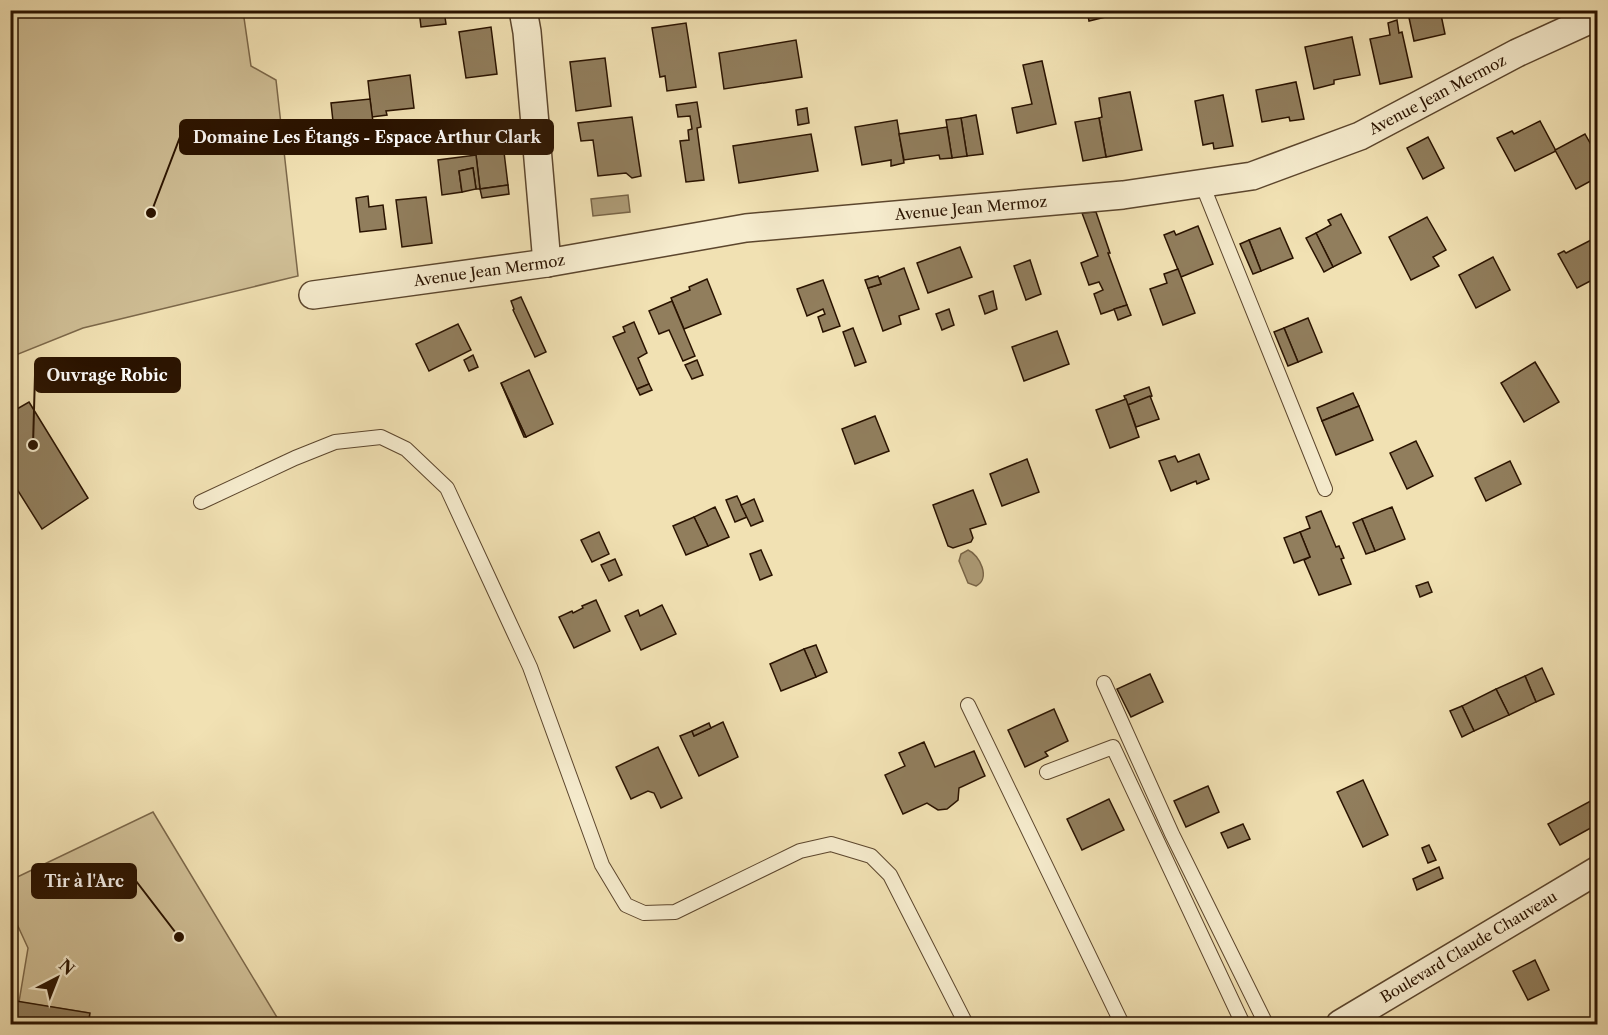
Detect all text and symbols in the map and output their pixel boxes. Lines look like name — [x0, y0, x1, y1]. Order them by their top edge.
street label: Avenue Jean Mermoz — [1365, 50, 1510, 139]
callout: Domaine Les Étangs - Espace Arthur Clark — [180, 120, 553, 154]
text: Domaine Les Étangs - Espace Arthur Clark — [193, 127, 542, 147]
street label: Avenue Jean Mermoz — [893, 192, 1048, 224]
street label: Avenue Jean Mermoz — [411, 250, 567, 290]
callout: Ouvrage Robic — [35, 358, 180, 392]
text: Ouvrage Robic — [47, 365, 168, 385]
callout: Tir à l'Arc — [32, 864, 136, 898]
text: Tir à l'Arc — [44, 871, 124, 891]
street label: Boulevard Claude Chauveau — [1377, 887, 1560, 1007]
north arrow — [27, 948, 87, 1008]
text: N — [55, 955, 79, 979]

